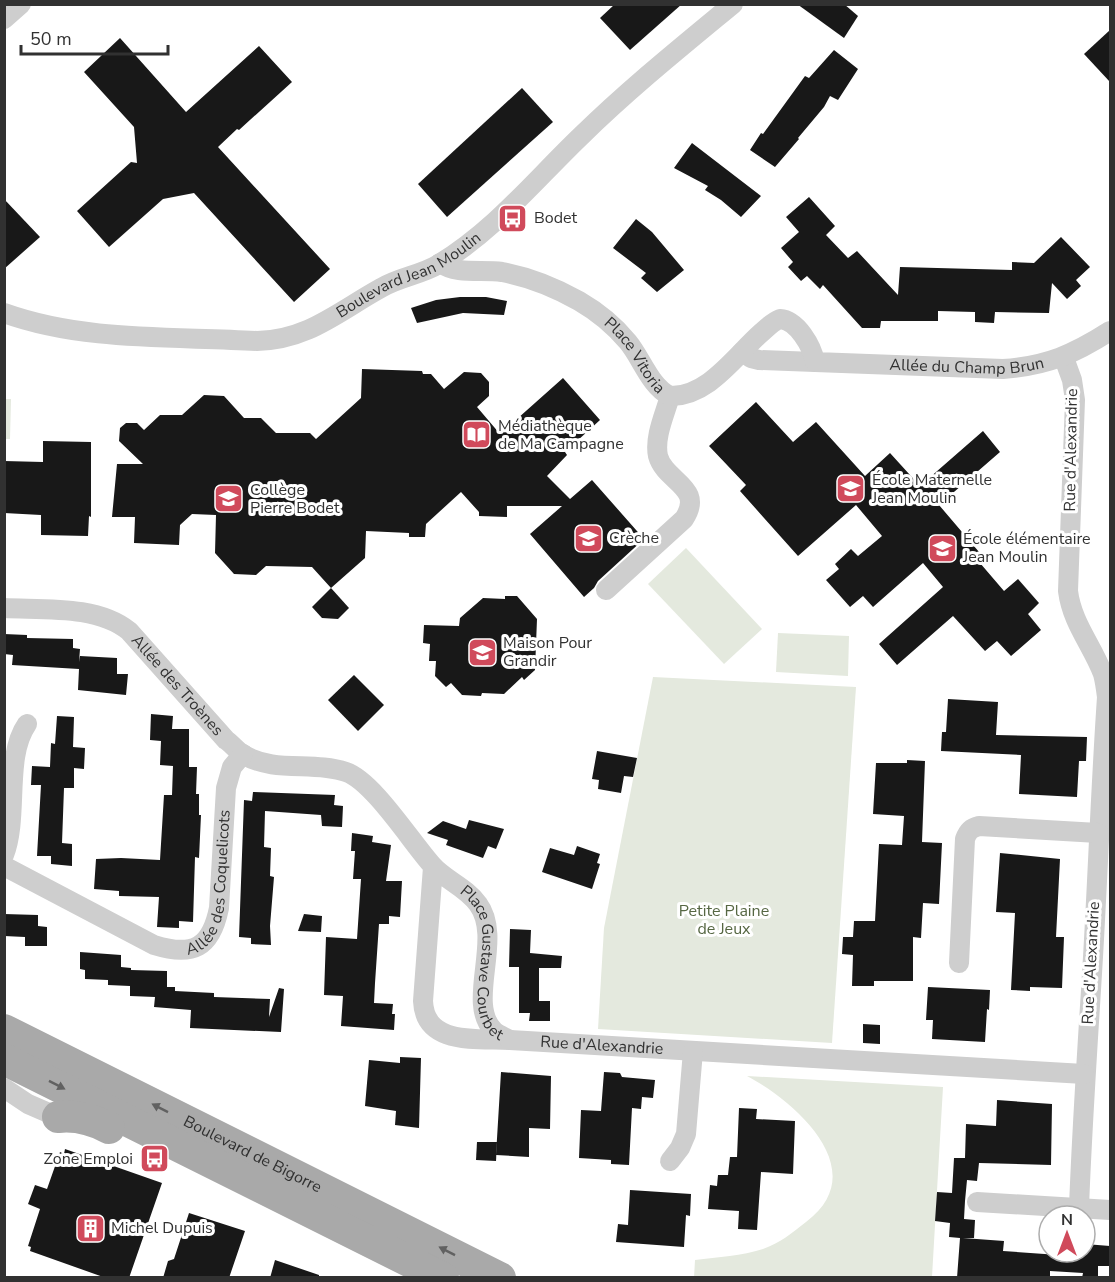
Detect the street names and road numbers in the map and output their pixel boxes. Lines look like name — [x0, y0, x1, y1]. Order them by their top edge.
street label: Boulevard Jean Moulin — [332, 227, 486, 323]
street label: Place Vitoria — [599, 312, 670, 399]
street label: Allée du Champ Brun — [889, 352, 1046, 380]
street label: Rue d'Alexandrie — [1059, 388, 1083, 512]
street label: Allée des Troènes — [126, 630, 228, 741]
street label: Allée des Coquelicots — [183, 809, 236, 961]
street label: Place Gustave Courbet — [455, 880, 508, 1046]
street label: Rue d'Alexandrie — [1077, 901, 1105, 1025]
street label: Rue d'Alexandrie — [540, 1031, 664, 1060]
street label: Boulevard de Bigorre — [180, 1110, 326, 1198]

